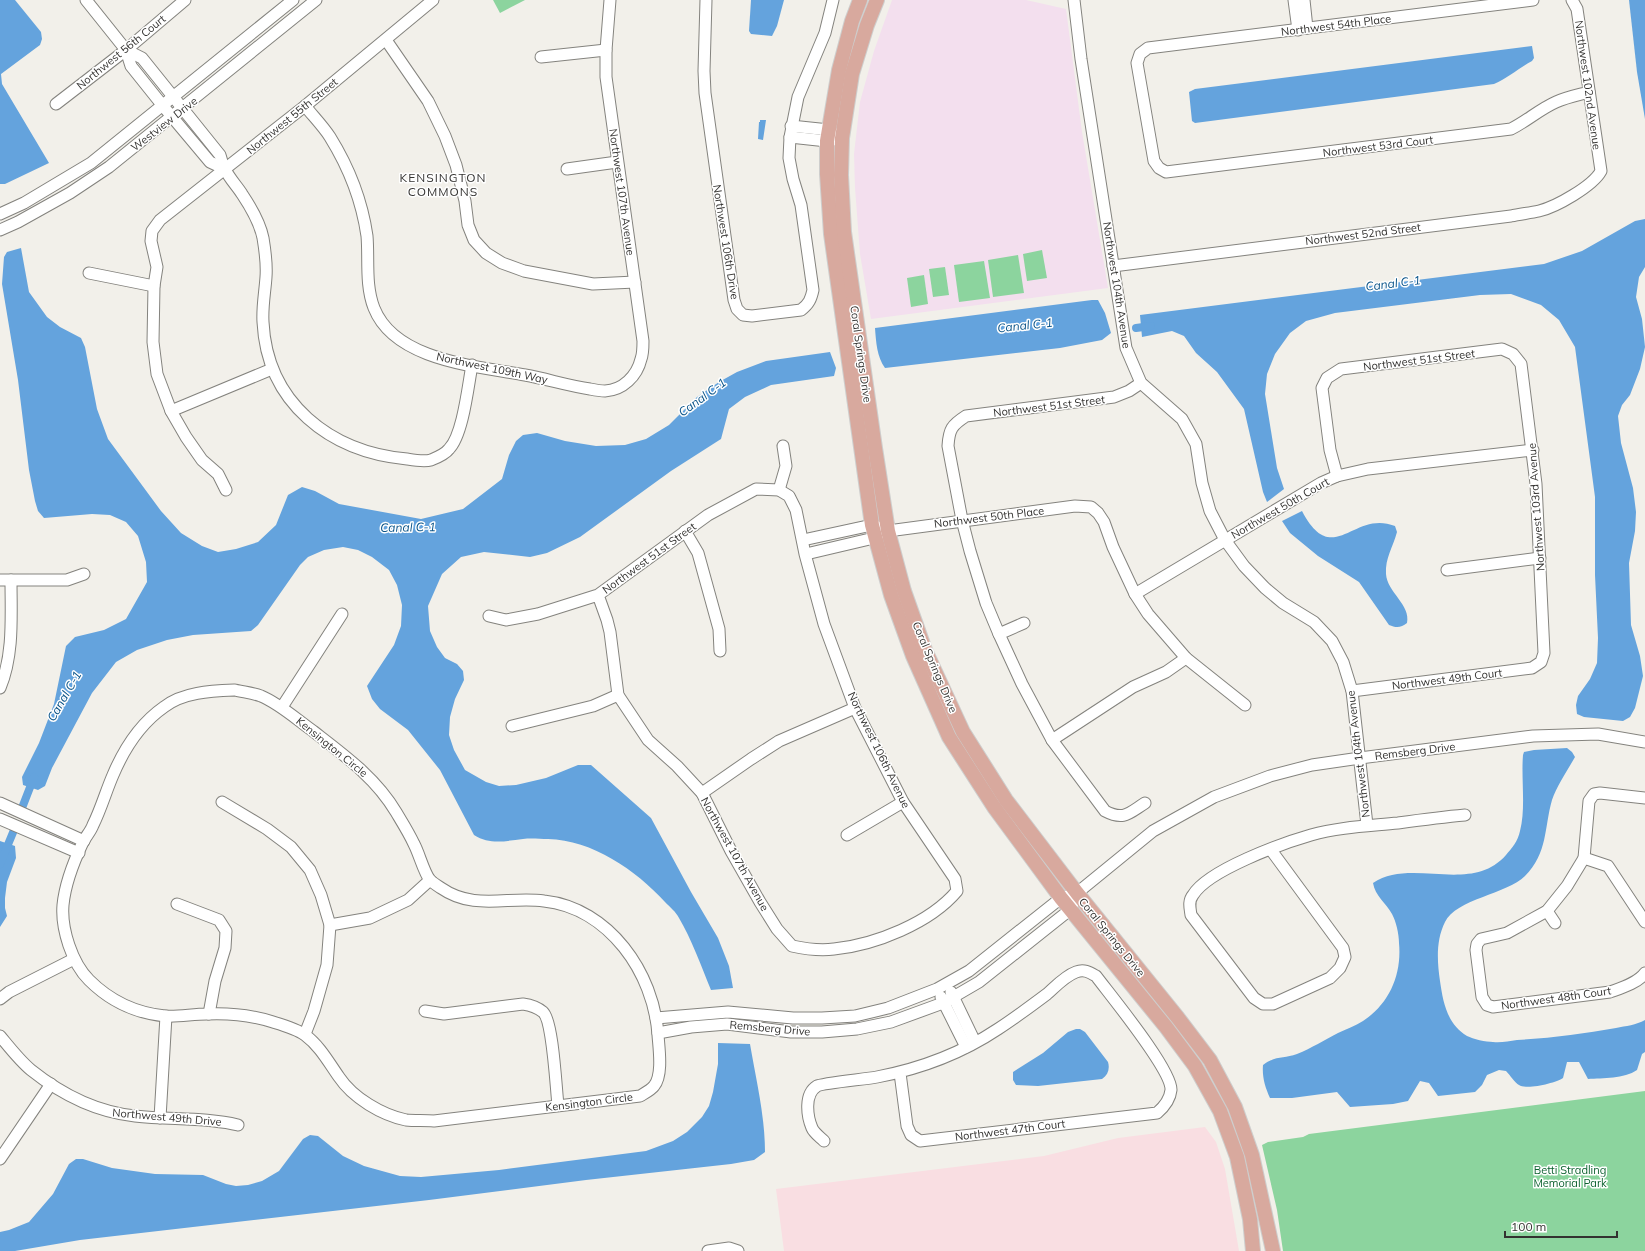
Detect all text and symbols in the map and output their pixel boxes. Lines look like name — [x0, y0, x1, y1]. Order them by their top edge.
street label: Northwest 54th Place — [1280, 11, 1392, 39]
street label: Northwest 56th Court — [74, 12, 169, 92]
street label: Northwest 102nd Avenue — [1572, 19, 1604, 151]
street label: Northwest 55th Street — [244, 75, 341, 157]
street label: Westview Drive — [128, 94, 200, 154]
street label: Northwest 107th Avenue — [606, 128, 638, 256]
street label: Northwest 53rd Court — [1322, 132, 1434, 160]
district label: KENSINGTON COMMONS — [400, 170, 486, 199]
street label: Northwest 106th Drive — [710, 184, 742, 300]
street label: Northwest 52nd Street — [1305, 220, 1422, 248]
street label: Northwest 104th Avenue — [1100, 221, 1134, 349]
water label: Canal C-1 — [1364, 272, 1422, 294]
street label: Coral Springs Drive — [847, 305, 875, 403]
water label: Canal C-1 — [997, 315, 1053, 335]
street label: Northwest 51st Street — [1362, 346, 1476, 374]
street label: Northwest 109th Way — [435, 349, 549, 387]
water label: Canal C-1 — [675, 375, 729, 419]
street label: Northwest 51st Street — [992, 392, 1106, 420]
street label: Northwest 103rd Avenue — [1525, 443, 1547, 571]
street label: Northwest 50th Court — [1228, 474, 1332, 542]
street label: Northwest 50th Place — [933, 503, 1045, 531]
water label: Canal C-1 — [380, 519, 436, 535]
street label: Northwest 51st Street — [599, 519, 699, 597]
street label: Coral Springs Drive — [910, 619, 960, 715]
street label: Northwest 49th Court — [1391, 665, 1503, 693]
water label: Canal C-1 — [44, 668, 84, 724]
street label: Northwest 106th Avenue — [845, 689, 913, 811]
street label: Northwest 104th Avenue — [1343, 690, 1373, 818]
street label: Kensington Circle — [293, 714, 371, 780]
street label: Remsberg Drive — [1374, 739, 1456, 763]
street label: Northwest 107th Avenue — [698, 795, 772, 913]
street label: Coral Springs Drive — [1076, 895, 1148, 979]
street label: Northwest 48th Court — [1500, 983, 1612, 1013]
street label: Remsberg Drive — [729, 1017, 811, 1039]
street label: Kensington Circle — [545, 1090, 634, 1114]
street label: Northwest 49th Drive — [112, 1105, 222, 1129]
street label: Northwest 47th Court — [954, 1116, 1066, 1144]
park label: Betti Stradling Memorial Park — [1533, 1163, 1607, 1190]
scale bar — [1505, 1213, 1617, 1239]
text: 100 m — [1511, 1219, 1546, 1234]

